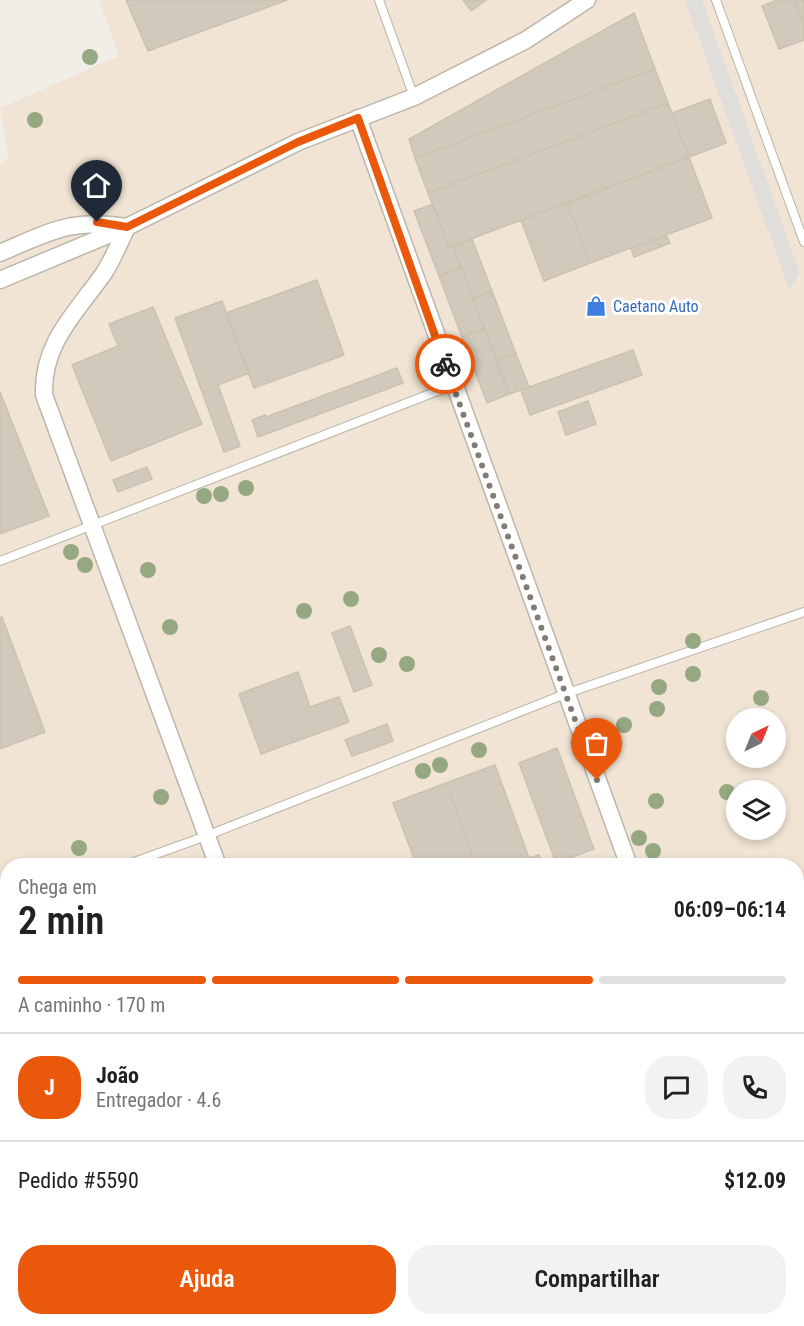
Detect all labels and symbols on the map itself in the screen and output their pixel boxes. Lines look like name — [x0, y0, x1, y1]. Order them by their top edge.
pin — [71, 160, 122, 222]
shop icon: Caetano Auto — [584, 294, 608, 318]
place label: Caetano Auto — [613, 297, 699, 316]
courier — [415, 334, 475, 394]
north arrow — [726, 708, 786, 768]
pin — [571, 718, 622, 780]

